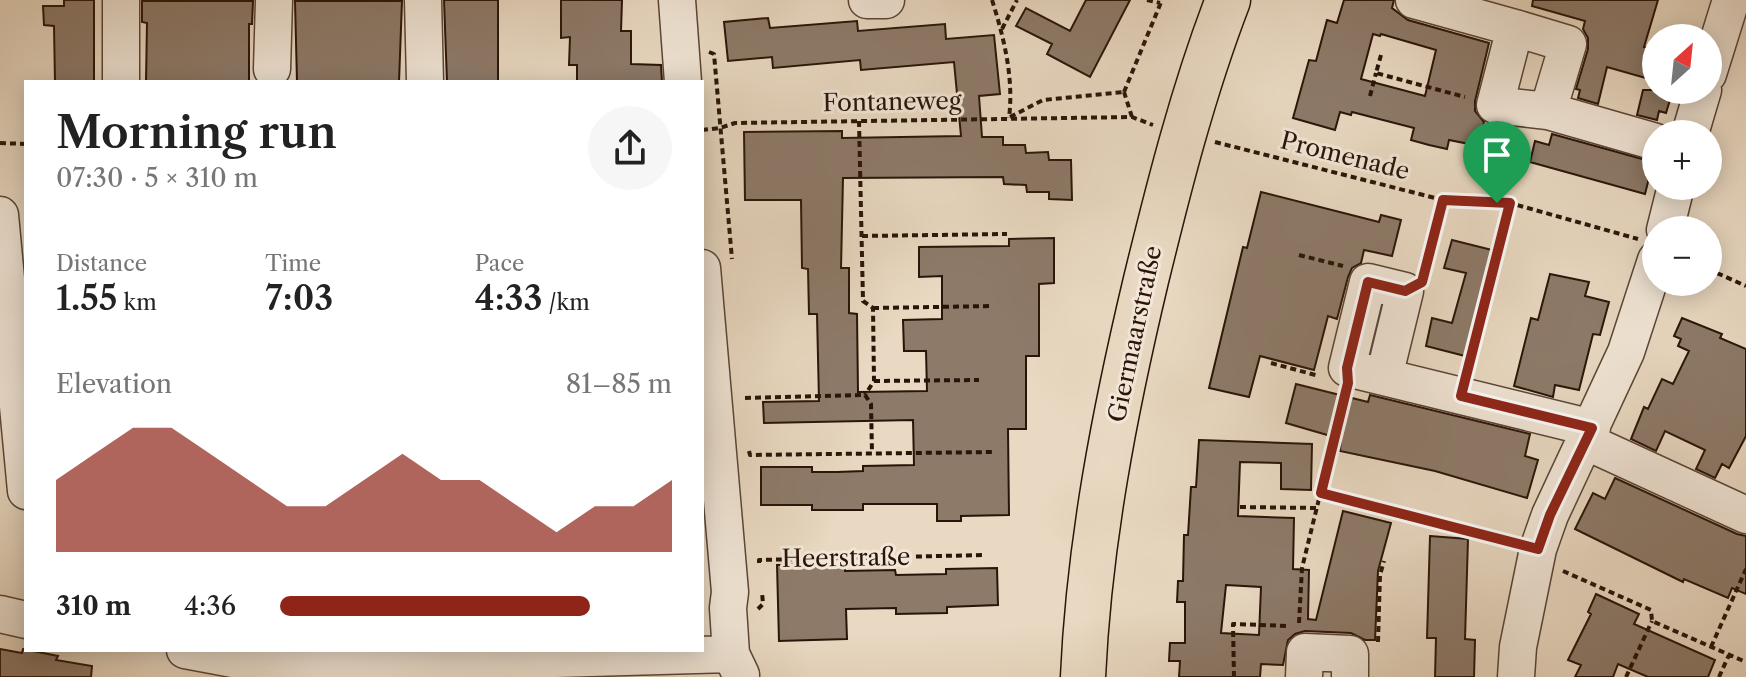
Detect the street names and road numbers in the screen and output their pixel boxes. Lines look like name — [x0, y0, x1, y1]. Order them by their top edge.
street label: Fontaneweg — [822, 86, 962, 117]
street label: Promenade — [1278, 125, 1413, 186]
street label: Giermaarstraße — [1102, 243, 1167, 425]
street label: Heerstraße — [781, 542, 911, 573]

